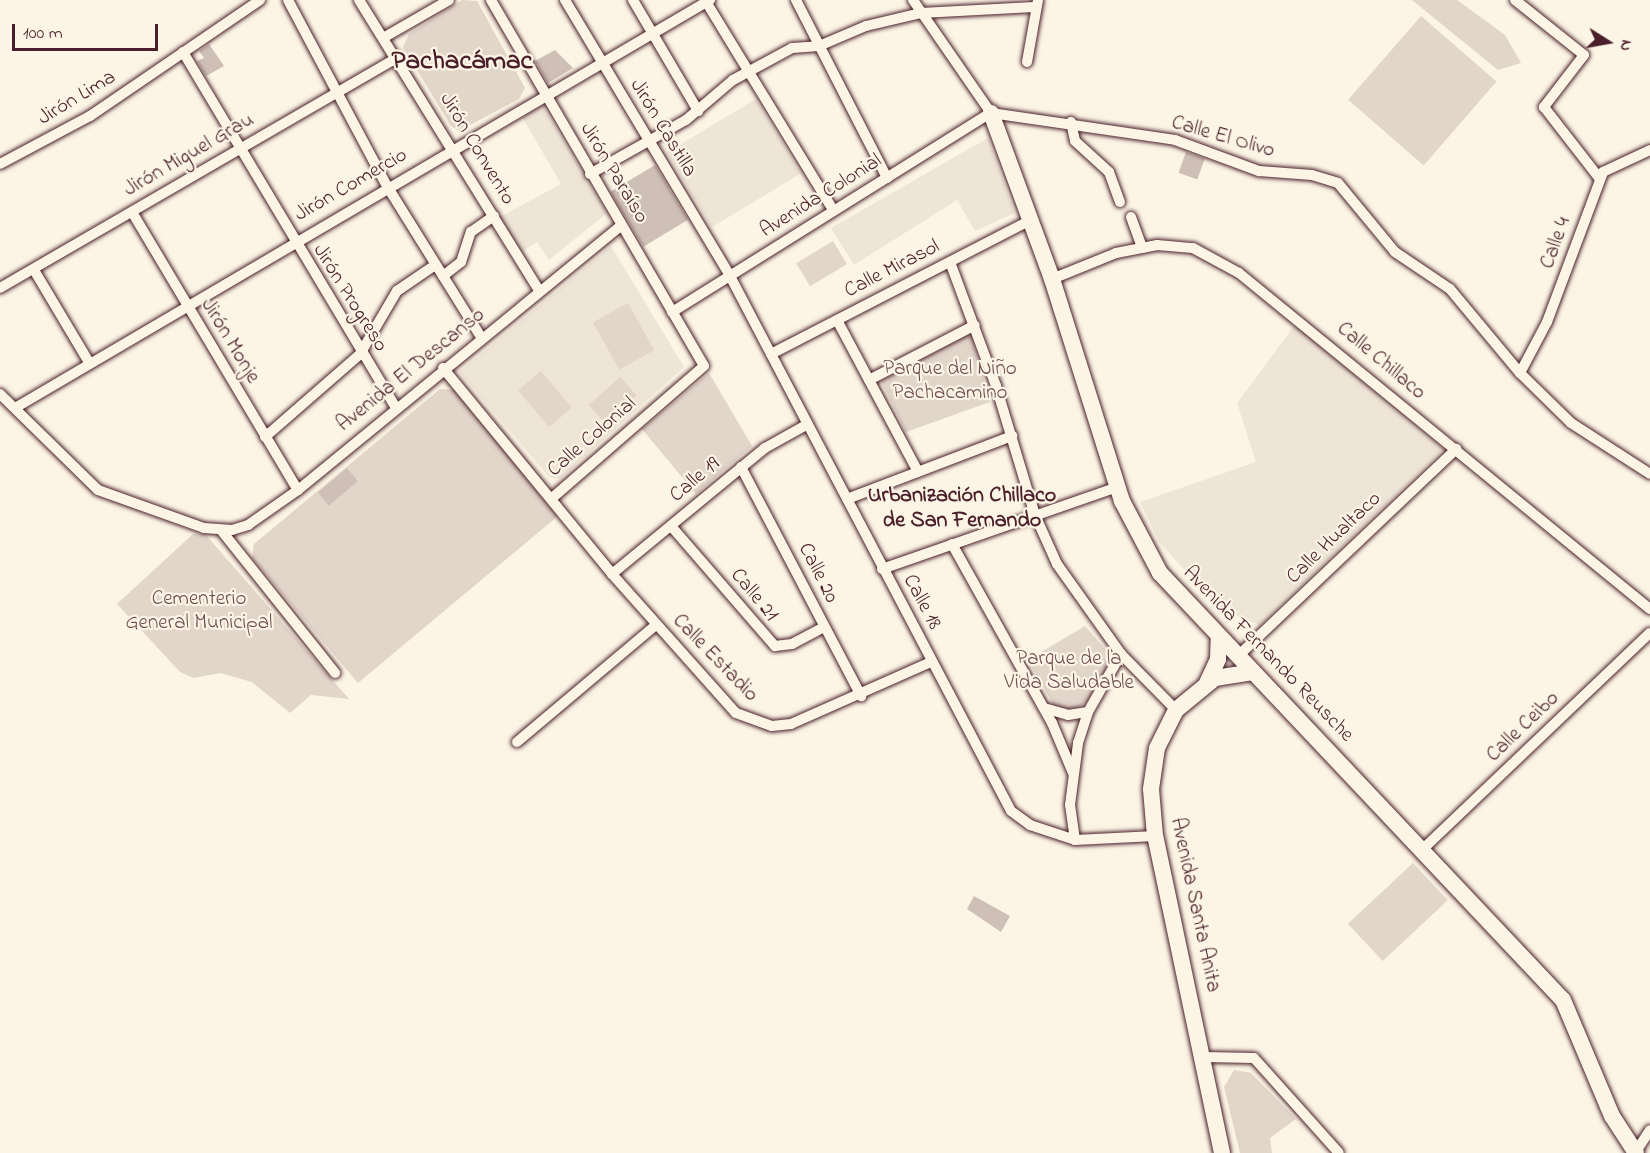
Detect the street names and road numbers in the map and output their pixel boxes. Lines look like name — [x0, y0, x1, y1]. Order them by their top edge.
street label: Jirón Lima — [34, 65, 120, 131]
street label: Jirón Castilla — [624, 74, 702, 182]
street label: Jirón Convento — [434, 88, 520, 210]
street label: Jirón Miguel Grau — [119, 108, 259, 202]
street label: Calle El Olivo — [1168, 110, 1278, 164]
street label: Jirón Paraíso — [574, 118, 654, 228]
street label: Jirón Comercio — [290, 143, 412, 227]
street label: Avenida Colonial — [755, 149, 887, 243]
street label: Calle 4 — [1535, 214, 1577, 272]
street label: Calle Mirasol — [840, 234, 944, 304]
street label: Jirón Progreso — [307, 239, 393, 357]
street label: Jirón Monje — [195, 294, 265, 388]
street label: Avenida El Descanso — [332, 303, 490, 437]
street label: Calle Chillaco — [1331, 316, 1431, 406]
street label: Calle Colonial — [542, 391, 642, 483]
street label: Calle 19 — [665, 452, 725, 508]
street label: Calle Hualtaco — [1281, 486, 1387, 590]
street label: Calle 20 — [792, 539, 844, 607]
street label: Avenida Fernando Reusche — [1177, 561, 1359, 747]
street label: Calle 21 — [725, 563, 783, 627]
street label: Calle 18 — [897, 570, 947, 634]
street label: Calle Estadio — [667, 609, 763, 707]
street label: Calle Ceibo — [1481, 686, 1565, 768]
street label: Avenida Santa Anita — [1164, 815, 1226, 995]

